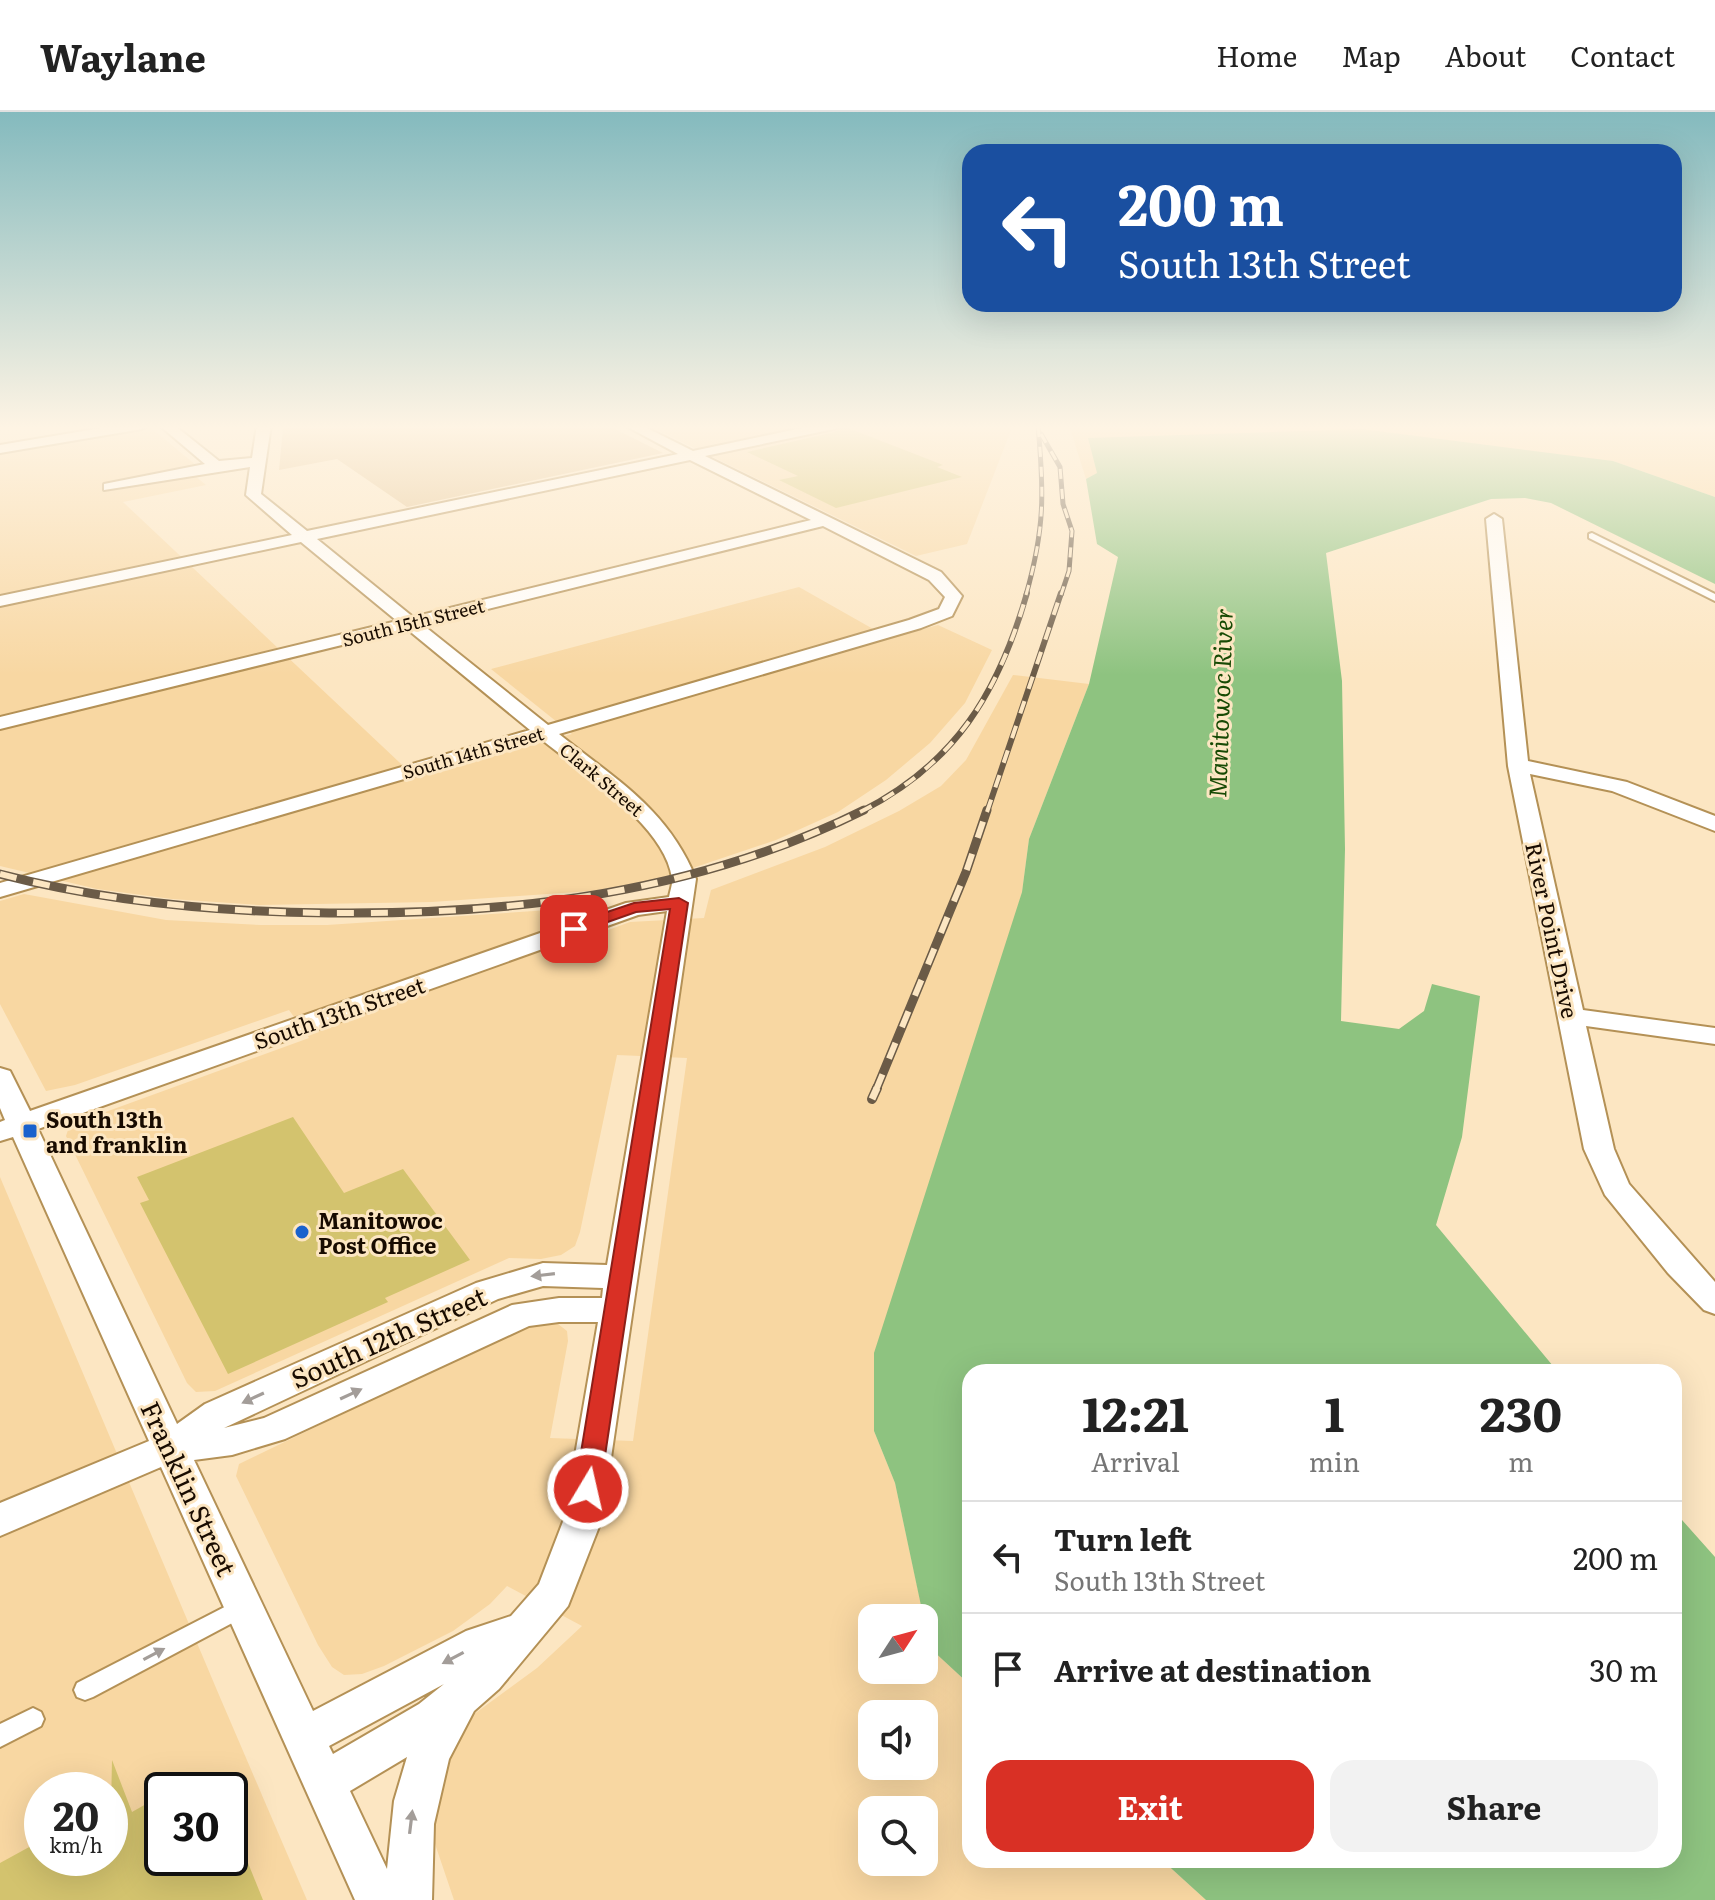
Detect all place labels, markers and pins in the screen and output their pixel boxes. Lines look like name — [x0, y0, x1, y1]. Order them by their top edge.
pin — [540, 895, 608, 963]
place label: South 13th and franklin — [46, 1102, 188, 1160]
marker: South 13th and franklin — [21, 1122, 39, 1140]
place label: Manitowoc Post Office — [318, 1203, 443, 1261]
marker: Manitowoc Post Office — [293, 1223, 311, 1241]

